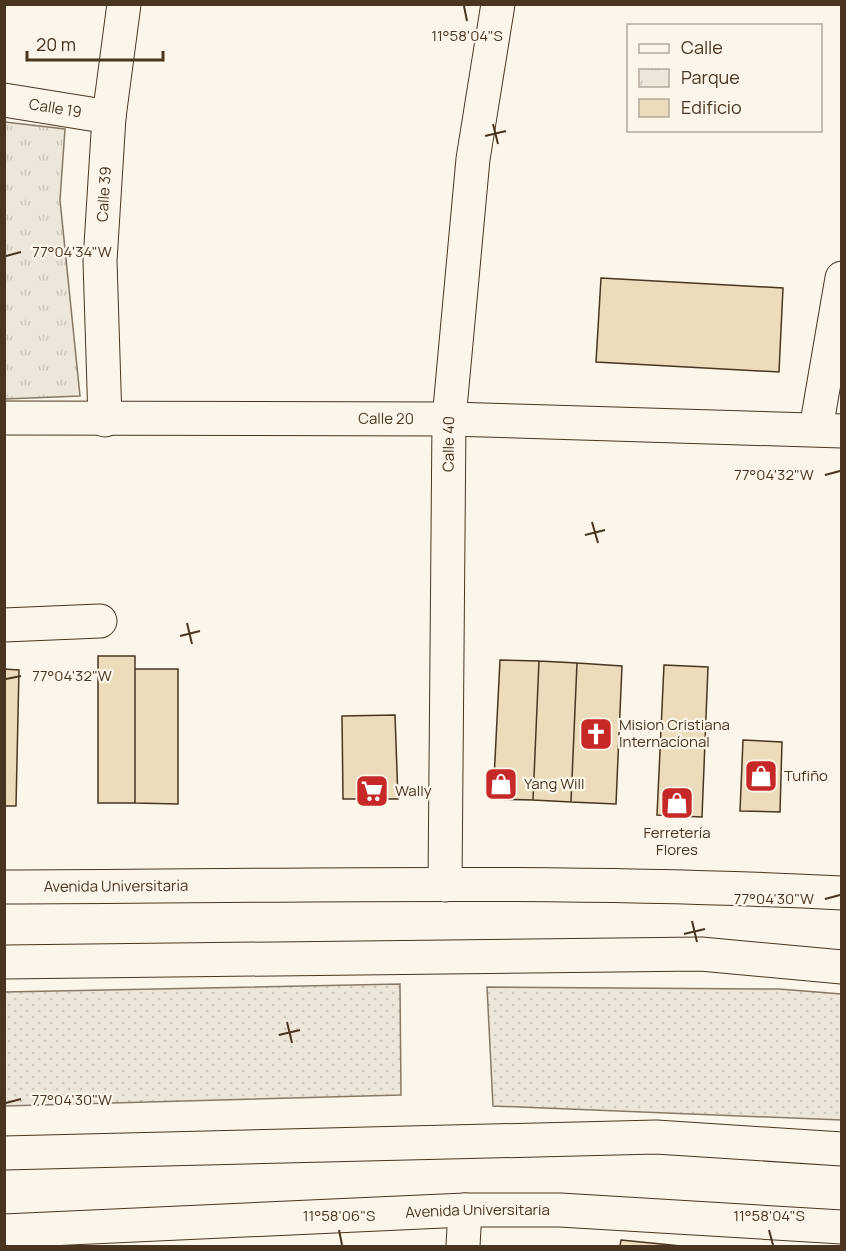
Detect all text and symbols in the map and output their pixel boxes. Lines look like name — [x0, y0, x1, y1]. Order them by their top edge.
scale bar — [27, 24, 164, 62]
legend — [627, 24, 822, 132]
text: 11°58'04"S — [431, 25, 503, 46]
text: 20 m — [36, 32, 76, 56]
text: Calle — [681, 35, 723, 59]
text: Parque — [681, 65, 740, 89]
street label: Calle 19 — [28, 93, 83, 122]
text: Edificio — [681, 95, 742, 119]
street label: Calle 39 — [91, 166, 116, 223]
text: 77°04'34"W — [32, 241, 112, 262]
street label: Calle 20 — [358, 408, 414, 429]
street label: Calle 40 — [438, 416, 459, 472]
text: 77°04'32"W — [734, 464, 814, 485]
text: 77°04'32"W — [32, 665, 112, 686]
place label: Mision Cristiana Internacíonal — [619, 714, 730, 752]
church icon: Mision Cristiana Internacíonal — [578, 716, 614, 752]
shop icon: Tufiño — [743, 758, 779, 794]
place label: Tufiño — [784, 765, 828, 786]
shop icon: Yang Will — [483, 766, 519, 802]
supermarket icon: Wally — [354, 773, 390, 809]
place label: Yang Will — [524, 773, 585, 794]
place label: Wally — [395, 780, 432, 801]
shop icon: Ferretería Flores — [659, 785, 695, 821]
place label: Ferretería Flores — [643, 822, 711, 860]
street label: Avenida Universitaria — [44, 875, 188, 897]
text: 77°04'30"W — [734, 888, 814, 909]
text: 77°04'30"W — [32, 1089, 112, 1110]
street label: Avenida Universitaria — [405, 1199, 550, 1223]
text: 11°58'06"S — [303, 1205, 375, 1226]
text: 11°58'04"S — [733, 1205, 805, 1226]

